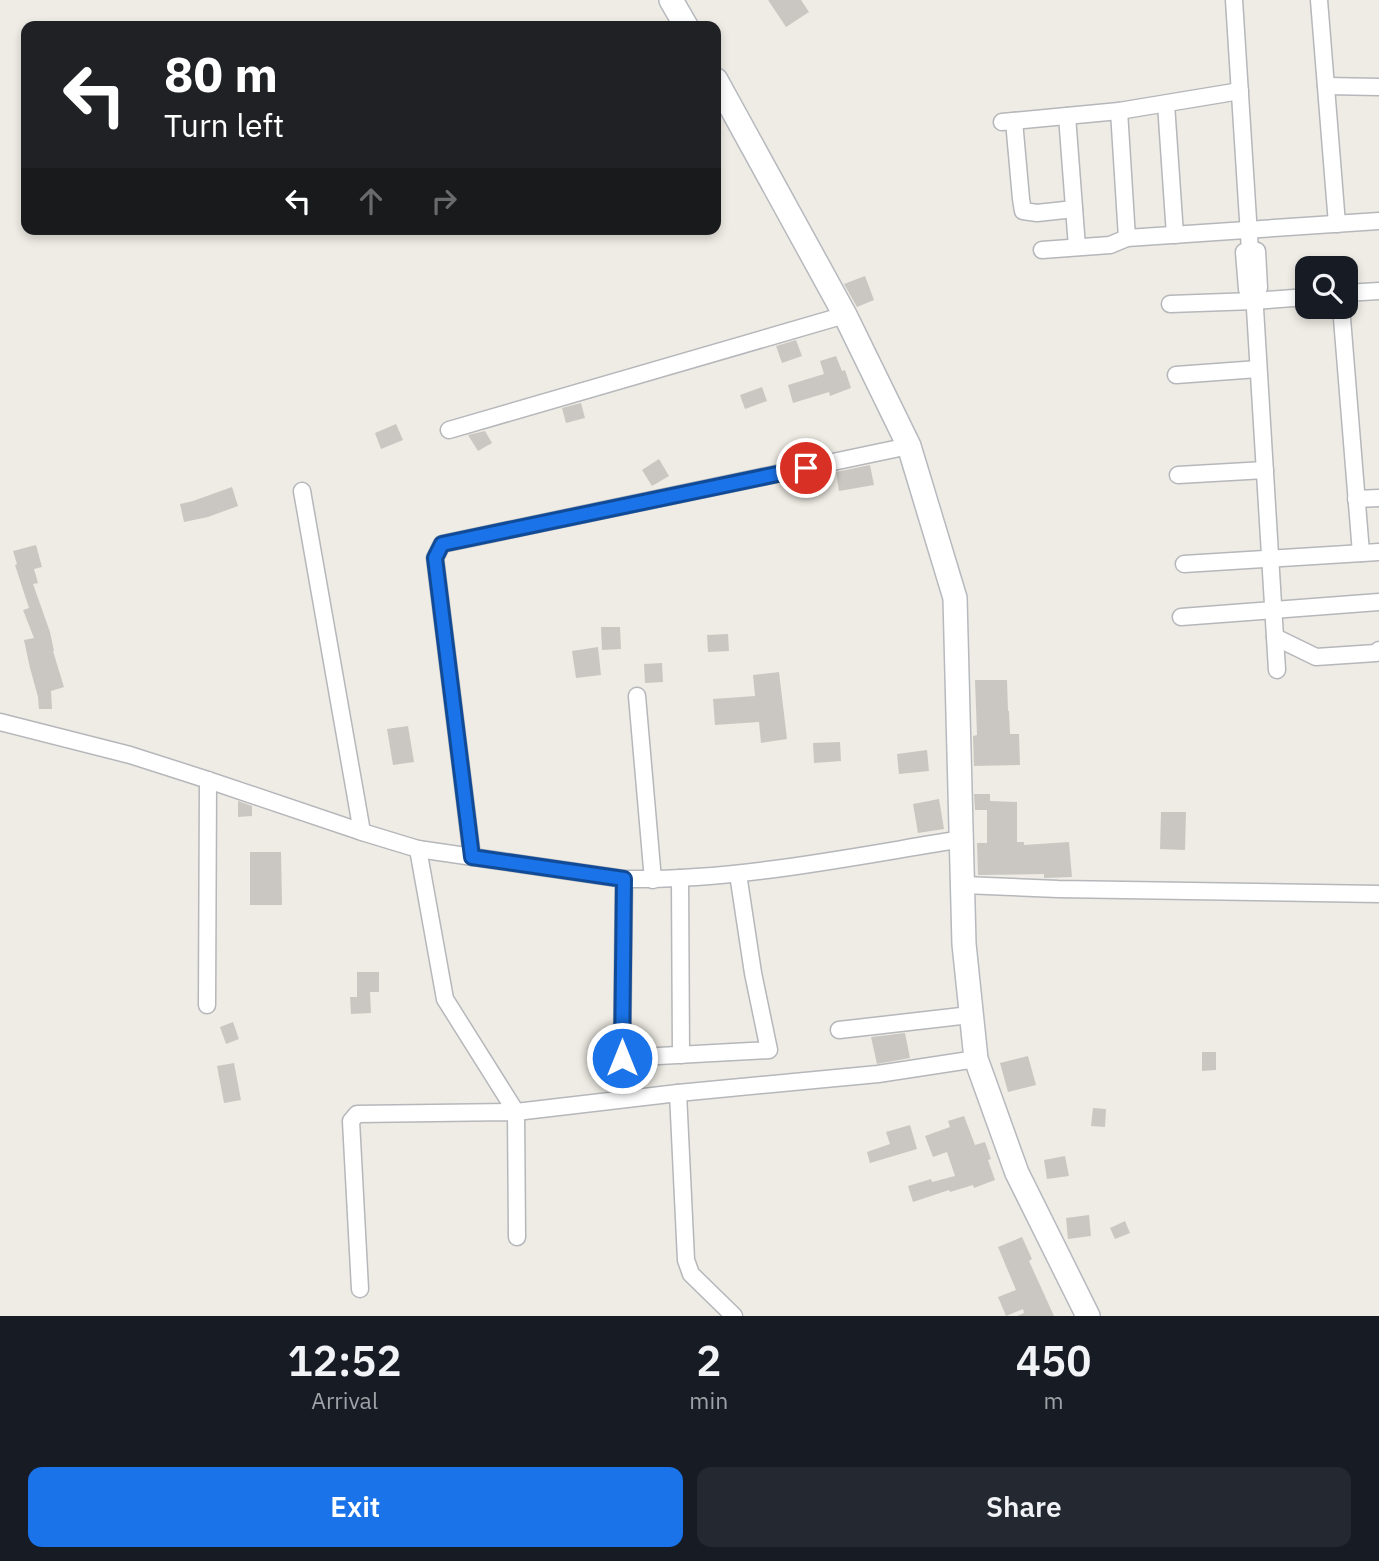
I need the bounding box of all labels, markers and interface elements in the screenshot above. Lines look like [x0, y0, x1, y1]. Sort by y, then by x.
text: 80 m [164, 42, 278, 105]
icon: left [49, 49, 140, 140]
text: Turn left [164, 104, 284, 146]
icon: left [279, 182, 317, 220]
icon: ahead [352, 182, 390, 220]
icon: right [425, 182, 463, 220]
map controls [1295, 256, 1358, 319]
button: search [1295, 256, 1358, 319]
pin [776, 438, 836, 498]
icon: arrive [787, 449, 825, 487]
position arrow [585, 1021, 659, 1095]
text: 12:52 [288, 1333, 402, 1388]
text: 2 [696, 1333, 721, 1388]
text: 450 [1016, 1333, 1091, 1388]
text: Arrival [311, 1385, 378, 1415]
text: min [689, 1385, 728, 1415]
text: m [1044, 1385, 1064, 1415]
button: Exit [28, 1467, 683, 1547]
button: Share [697, 1467, 1351, 1547]

